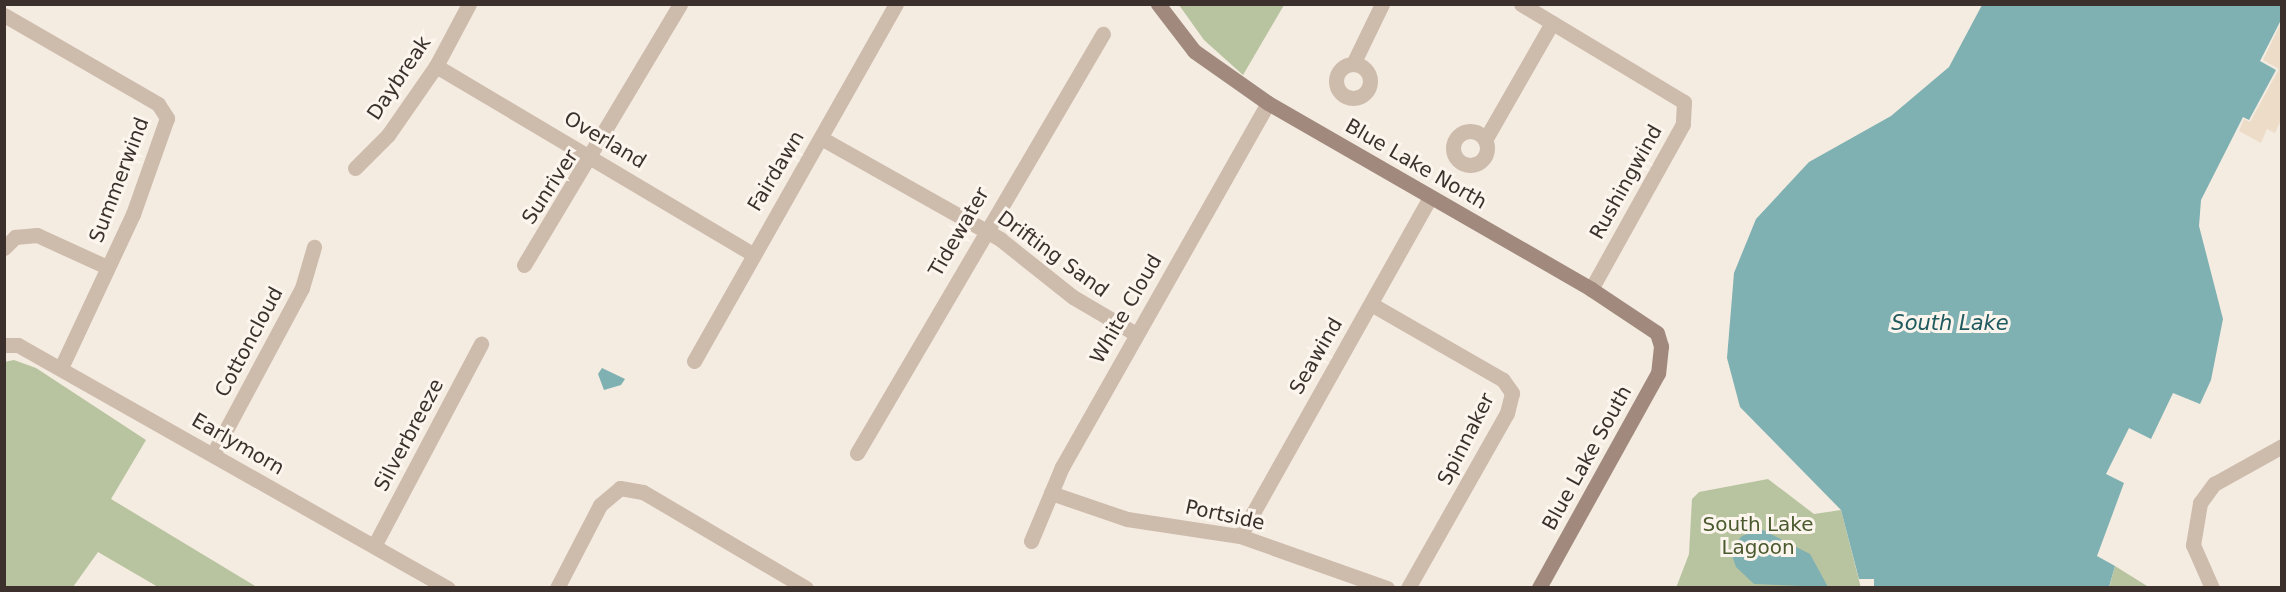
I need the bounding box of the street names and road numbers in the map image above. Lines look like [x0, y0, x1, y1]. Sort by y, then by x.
street label: Daybreak [362, 31, 436, 125]
street label: Overland [560, 106, 650, 174]
street label: Summerwind [84, 114, 154, 246]
street label: Blue Lake North [1341, 114, 1491, 214]
street label: Rushingwind [1585, 121, 1667, 243]
street label: Fairdawn [743, 127, 809, 215]
street label: Sunriver [517, 145, 583, 229]
street label: Tidewater [924, 183, 994, 281]
street label: Drifting Sand [993, 206, 1113, 302]
street label: White Cloud [1085, 250, 1167, 368]
street label: Cottoncloud [210, 283, 288, 401]
street label: Seawind [1284, 313, 1348, 399]
street label: Silverbreeze [369, 375, 449, 495]
street label: Blue Lake South [1537, 381, 1637, 535]
street label: Spinnaker [1433, 389, 1499, 489]
street label: Earlymorn [187, 408, 289, 480]
street label: Portside [1183, 495, 1267, 535]

